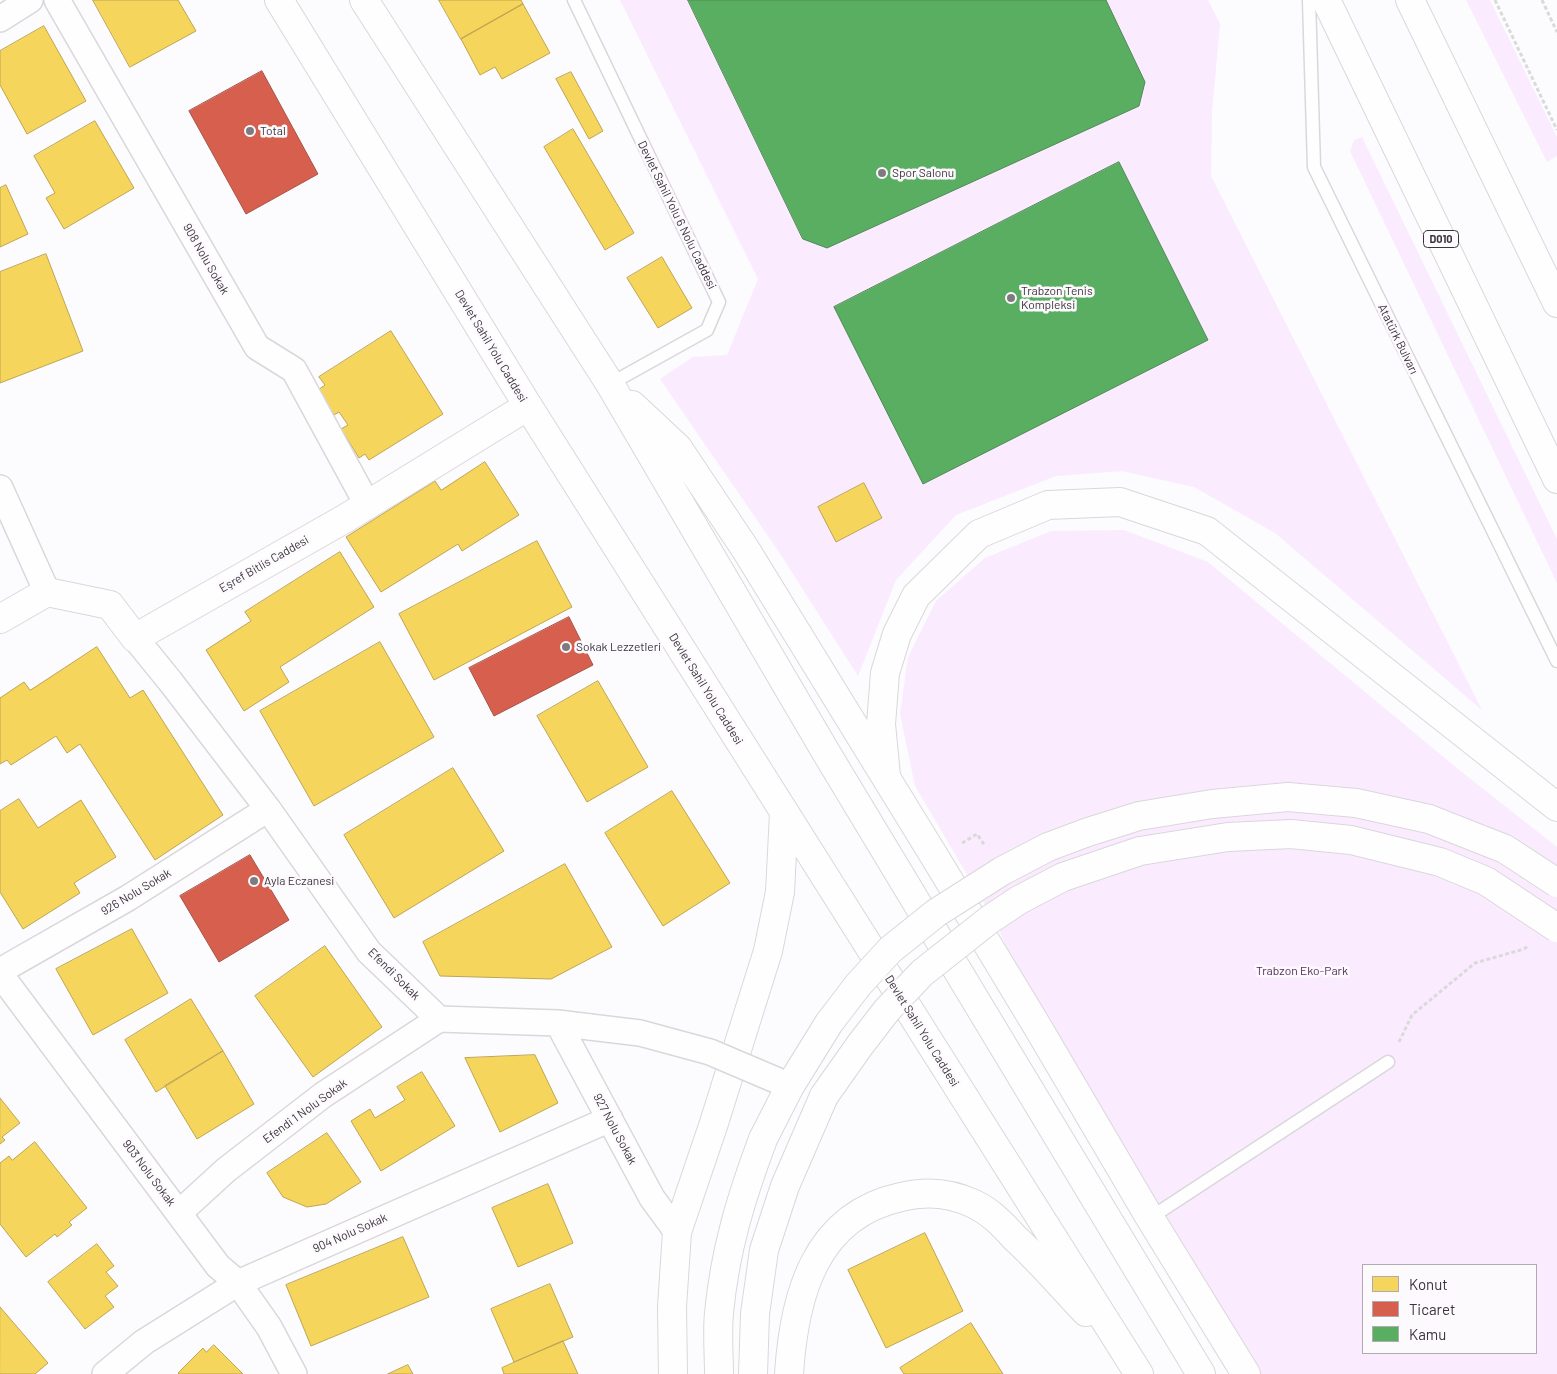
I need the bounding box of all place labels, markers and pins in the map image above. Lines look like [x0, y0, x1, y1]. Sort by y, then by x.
place label: Total [260, 124, 286, 138]
marker: Total [244, 125, 256, 137]
place label: Spor Salonu [892, 166, 954, 180]
marker: Spor Salonu [876, 167, 888, 179]
place label: Trabzon Tenis Kompleksi [1021, 284, 1093, 312]
marker: Trabzon Tenis Kompleksi [1005, 292, 1017, 304]
place label: Sokak Lezzetleri [576, 640, 661, 654]
marker: Sokak Lezzetleri [560, 641, 572, 653]
place label: Ayla Eczanesi [264, 874, 334, 888]
marker: Ayla Eczanesi [248, 875, 260, 887]

